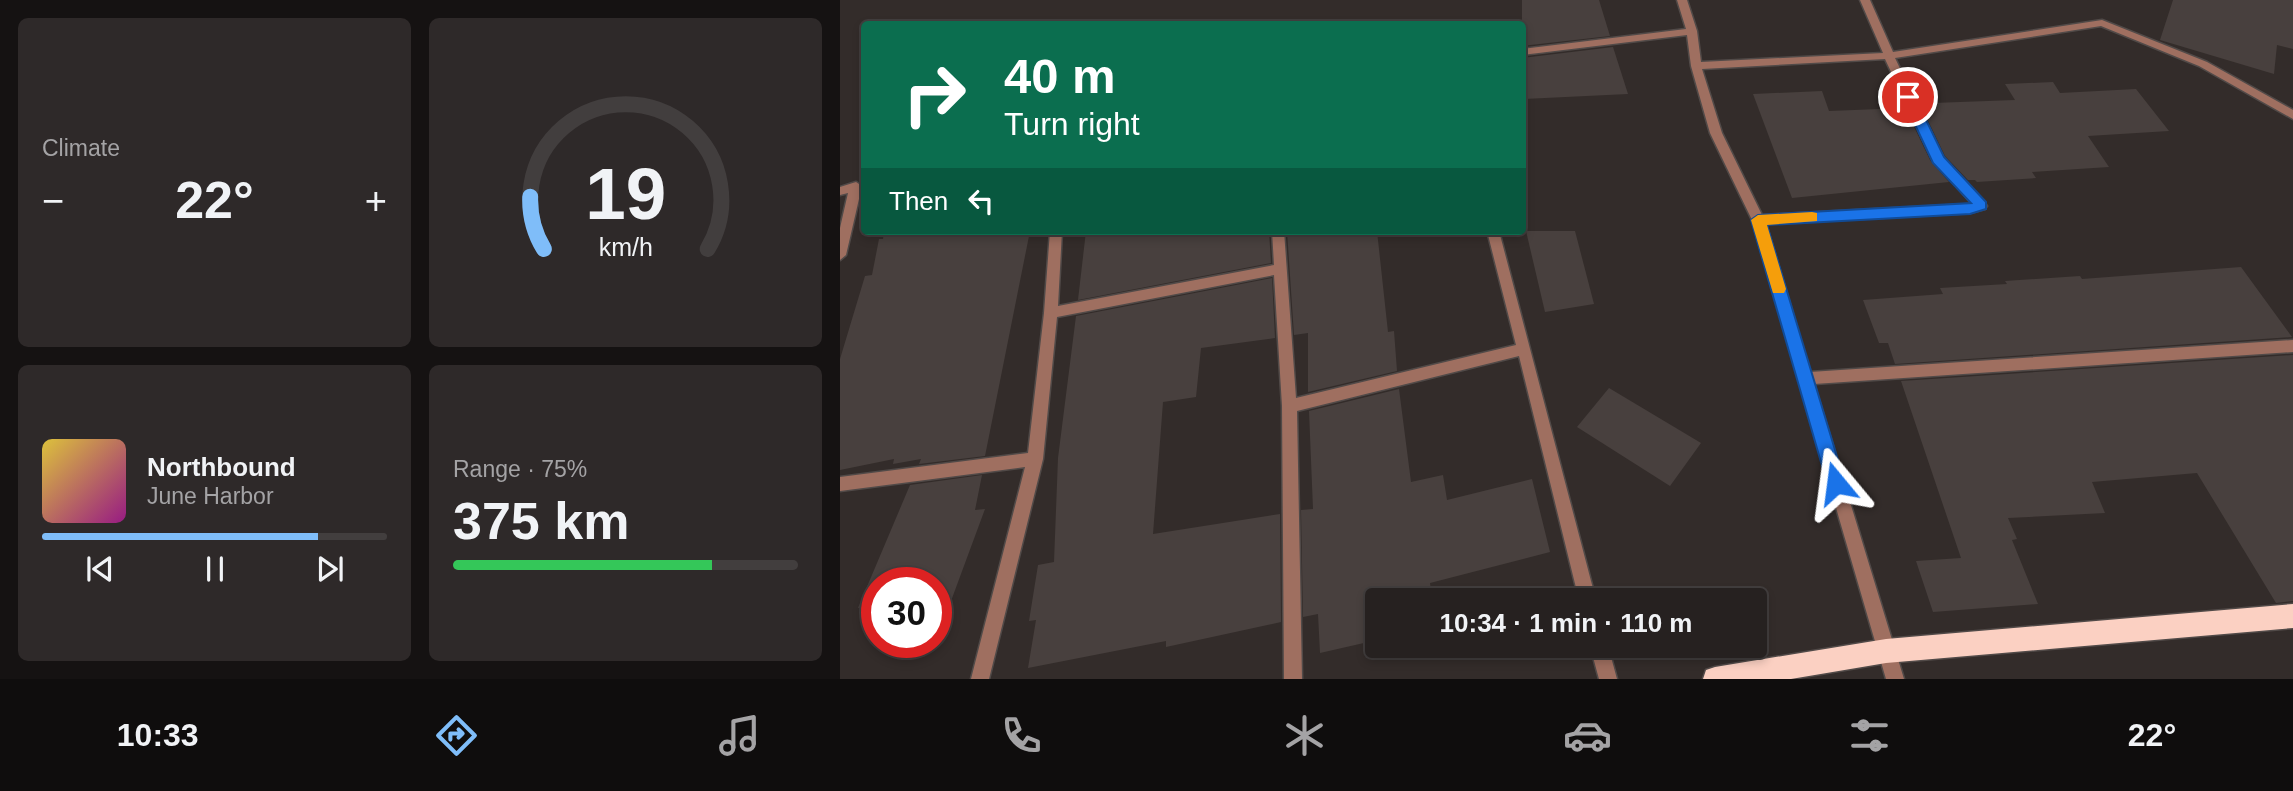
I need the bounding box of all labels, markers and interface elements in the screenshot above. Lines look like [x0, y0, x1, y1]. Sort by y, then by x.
icon: right [889, 49, 980, 140]
text: 40 m [1004, 49, 1116, 103]
pin [1878, 67, 1938, 127]
icon: arrive [1889, 78, 1927, 116]
text: Turn right [1004, 106, 1140, 142]
text: Climate [42, 135, 120, 161]
text: 19 [585, 153, 666, 234]
text: 22° [175, 171, 254, 229]
text: − [42, 180, 64, 222]
text: + [365, 180, 387, 222]
icon: left [962, 182, 1000, 220]
text: Then [889, 186, 948, 216]
text: km/h [598, 232, 653, 260]
position arrow [1799, 446, 1873, 520]
text: Northbound [147, 452, 296, 482]
text: Range · 75% [453, 456, 587, 482]
text: June Harbor [147, 483, 274, 509]
text: 375 km [453, 492, 629, 550]
icon: previous [81, 550, 119, 588]
icon: pause [196, 550, 234, 588]
icon: next [311, 550, 349, 588]
speed limit sign: 30 [861, 567, 952, 658]
text: 10:34 · 1 min · 110 m [1440, 608, 1692, 638]
icon: directions [432, 711, 481, 760]
icon: music [715, 711, 764, 760]
icon: phone [997, 711, 1046, 760]
icon: climate [1280, 711, 1329, 760]
icon: car [1563, 711, 1612, 760]
icon: filters [1845, 711, 1894, 760]
text: 10:33 [117, 717, 199, 753]
text: 22° [2128, 717, 2176, 753]

